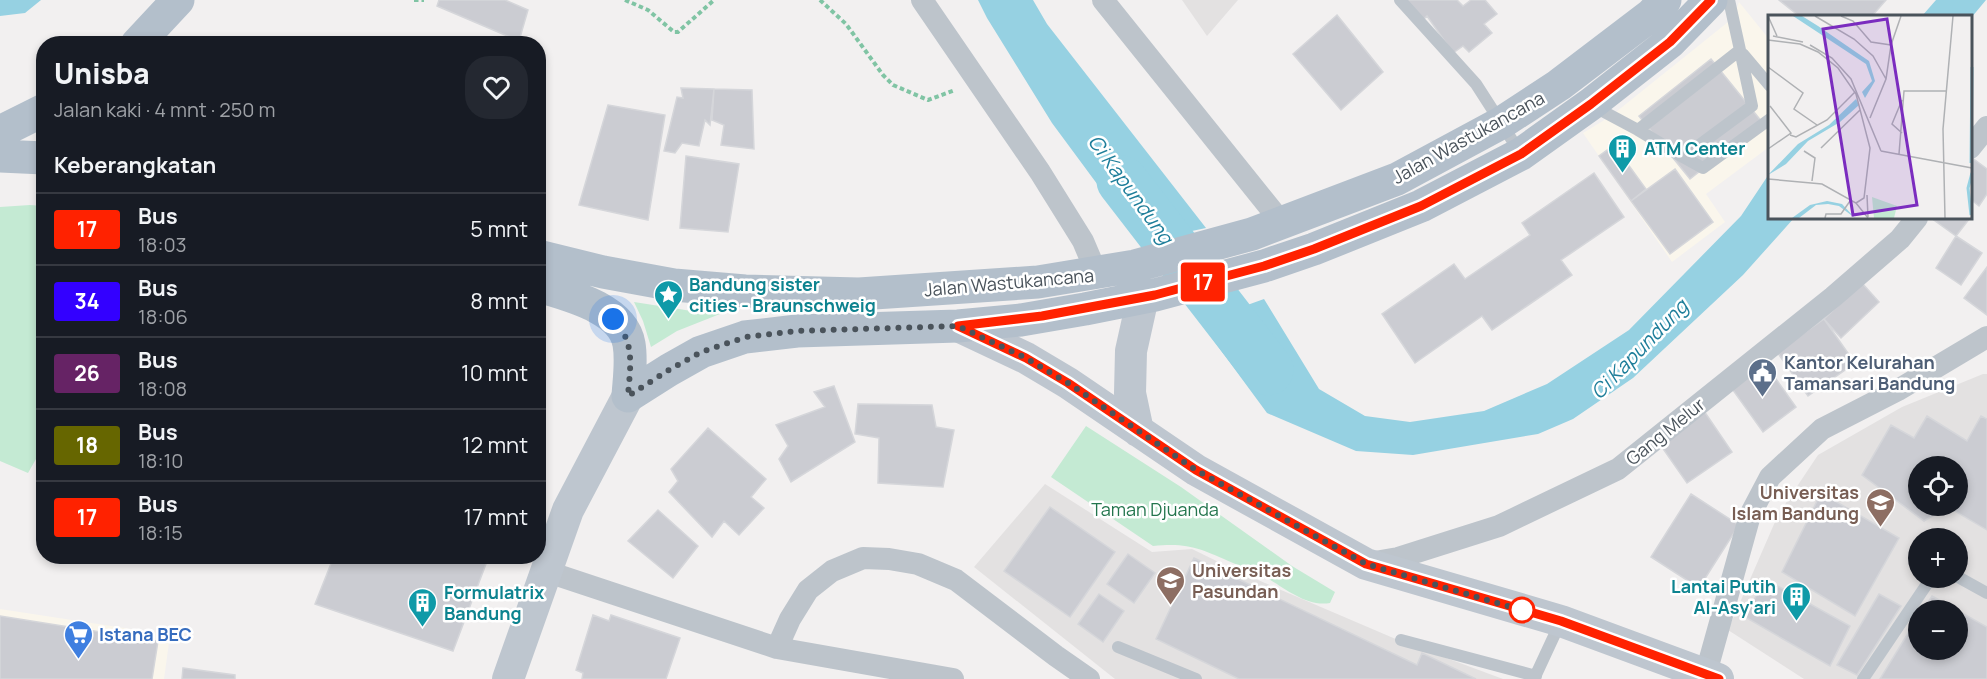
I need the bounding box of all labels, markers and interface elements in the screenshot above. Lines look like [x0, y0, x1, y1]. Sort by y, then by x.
inset map [1768, 15, 1972, 219]
text: Unisba [54, 54, 150, 92]
button: heart [465, 56, 528, 119]
street label: Jalan Wastukancana [1388, 85, 1548, 189]
text: Jalan kaki · 4 mnt · 250 m [54, 96, 275, 123]
water label: Ci Kapundung [1082, 129, 1181, 251]
building icon: ATM Center [1607, 132, 1639, 174]
place label: ATM Center [1644, 136, 1745, 160]
text: Keberangkatan [54, 150, 216, 180]
text: Bus [138, 201, 178, 231]
text: 5 mnt [470, 214, 528, 244]
text: 17 [77, 215, 97, 243]
text: 18:03 [138, 231, 187, 258]
line badge: 17 [1176, 262, 1230, 302]
street label: Jalan Wastukancana [923, 263, 1095, 301]
text: 17 [1193, 268, 1213, 296]
place label: Bandung sister cities - Braunschweig [689, 272, 876, 317]
text: Bus [138, 273, 178, 303]
place icon: Bandung sister cities - Braunschweig [652, 278, 684, 320]
text: 8 mnt [470, 286, 528, 316]
text: 34 [75, 287, 100, 315]
water label: Ci Kapundung [1584, 292, 1695, 405]
text: 18:06 [138, 303, 188, 330]
your location [598, 304, 628, 334]
text: Bus [138, 345, 178, 375]
place label: Kantor Kelurahan Tamansari Bandung [1784, 350, 1955, 395]
public building icon: Kantor Kelurahan Tamansari Bandung [1747, 356, 1779, 398]
text: 10 mnt [461, 358, 528, 388]
text: 26 [74, 359, 100, 387]
text: 18:08 [138, 375, 187, 402]
street label: Gang Melur [1621, 392, 1710, 470]
text: Bus [138, 417, 178, 447]
text: 12 mnt [462, 430, 528, 460]
text: 18 [76, 431, 98, 459]
text: 18:10 [138, 447, 183, 474]
map controls [1908, 456, 1968, 660]
button: locate [1908, 456, 1968, 516]
place label: Universitas Islam Bandung [1731, 480, 1859, 525]
school or university icon: Universitas Islam Bandung [1864, 486, 1896, 528]
text: Bus [138, 489, 178, 519]
park label: Taman Djuanda [1091, 497, 1219, 521]
text: 17 mnt [463, 502, 528, 532]
text: 17 [77, 503, 97, 531]
text: 18:15 [138, 519, 183, 546]
button: + [1908, 528, 1968, 588]
place label: Universitas Pasundan [1192, 558, 1291, 603]
school or university icon: Universitas Pasundan [1155, 564, 1187, 606]
place label: Lantai Putih Al-Asy'ari [1671, 574, 1776, 619]
place label: Formulatrix Bandung [444, 580, 544, 625]
building icon: Lantai Putih Al-Asy'ari [1781, 580, 1813, 622]
building icon: Formulatrix Bandung [407, 586, 439, 628]
unlabelled marker [1509, 597, 1535, 623]
button: − [1908, 600, 1968, 660]
supermarket icon: Istana BEC [62, 618, 94, 660]
place label: Istana BEC [99, 622, 192, 646]

